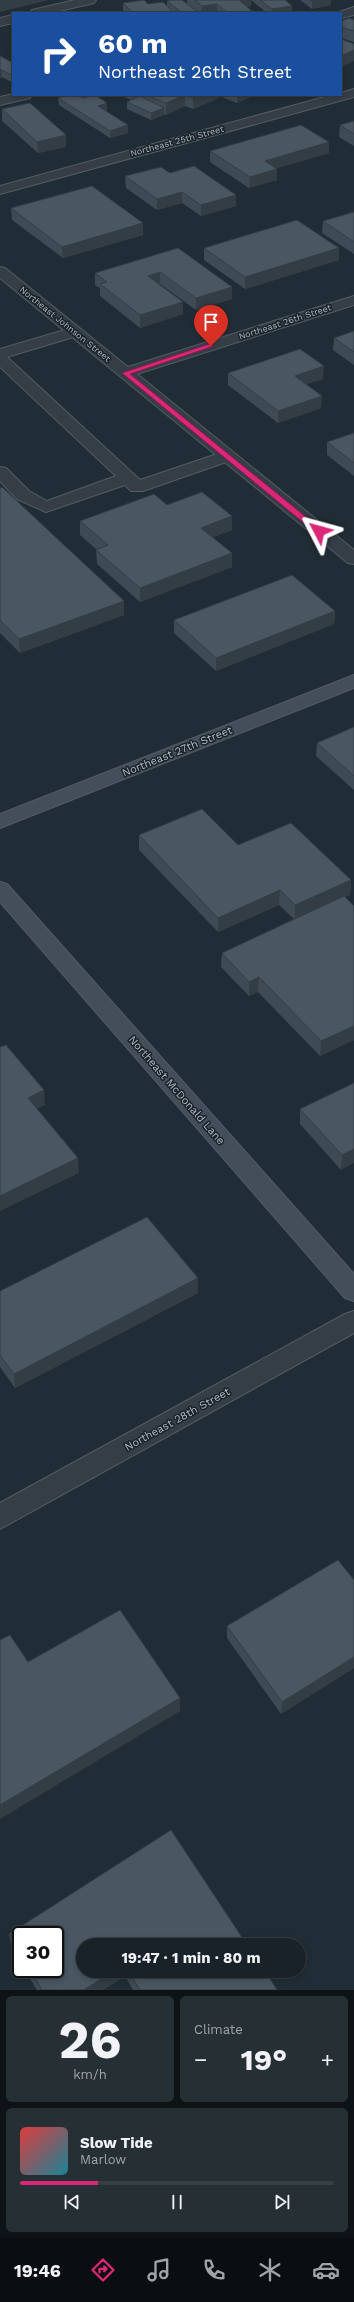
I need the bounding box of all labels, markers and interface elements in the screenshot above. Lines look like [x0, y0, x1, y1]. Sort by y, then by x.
text: 60 m [98, 27, 168, 60]
icon: right [32, 28, 84, 80]
text: Northeast 26th Street [98, 61, 292, 82]
street label: Northeast 25th Street [129, 124, 225, 158]
street label: Northeast Johnson Street [18, 284, 113, 364]
street label: Northeast 26th Street [237, 302, 333, 342]
pin [194, 305, 228, 346]
icon: arrive [200, 311, 222, 333]
position arrow [298, 510, 340, 552]
street label: Northeast 27th Street [120, 723, 234, 780]
street label: Northeast McDonald Lane [126, 1033, 227, 1147]
street label: Northeast 28th Street [122, 1385, 232, 1454]
speed limit sign: 30 [12, 1926, 64, 1978]
text: 19:47 · 1 min · 80 m [121, 1949, 261, 1967]
text: 26 [58, 2010, 122, 2071]
text: Climate [194, 2022, 243, 2037]
text: 19° [241, 2042, 287, 2077]
text: − [194, 2047, 207, 2072]
text: + [321, 2047, 334, 2072]
text: km/h [73, 2067, 107, 2082]
text: Slow Tide [80, 2134, 153, 2152]
text: Marlow [80, 2152, 126, 2167]
icon: previous [61, 2191, 83, 2213]
icon: pause [166, 2191, 188, 2213]
icon: next [271, 2191, 293, 2213]
icon: directions [89, 2256, 117, 2284]
icon: music [145, 2256, 173, 2284]
icon: phone [200, 2256, 228, 2284]
icon: climate [256, 2256, 284, 2284]
icon: car [312, 2256, 340, 2284]
text: 19:46 [14, 2260, 61, 2281]

